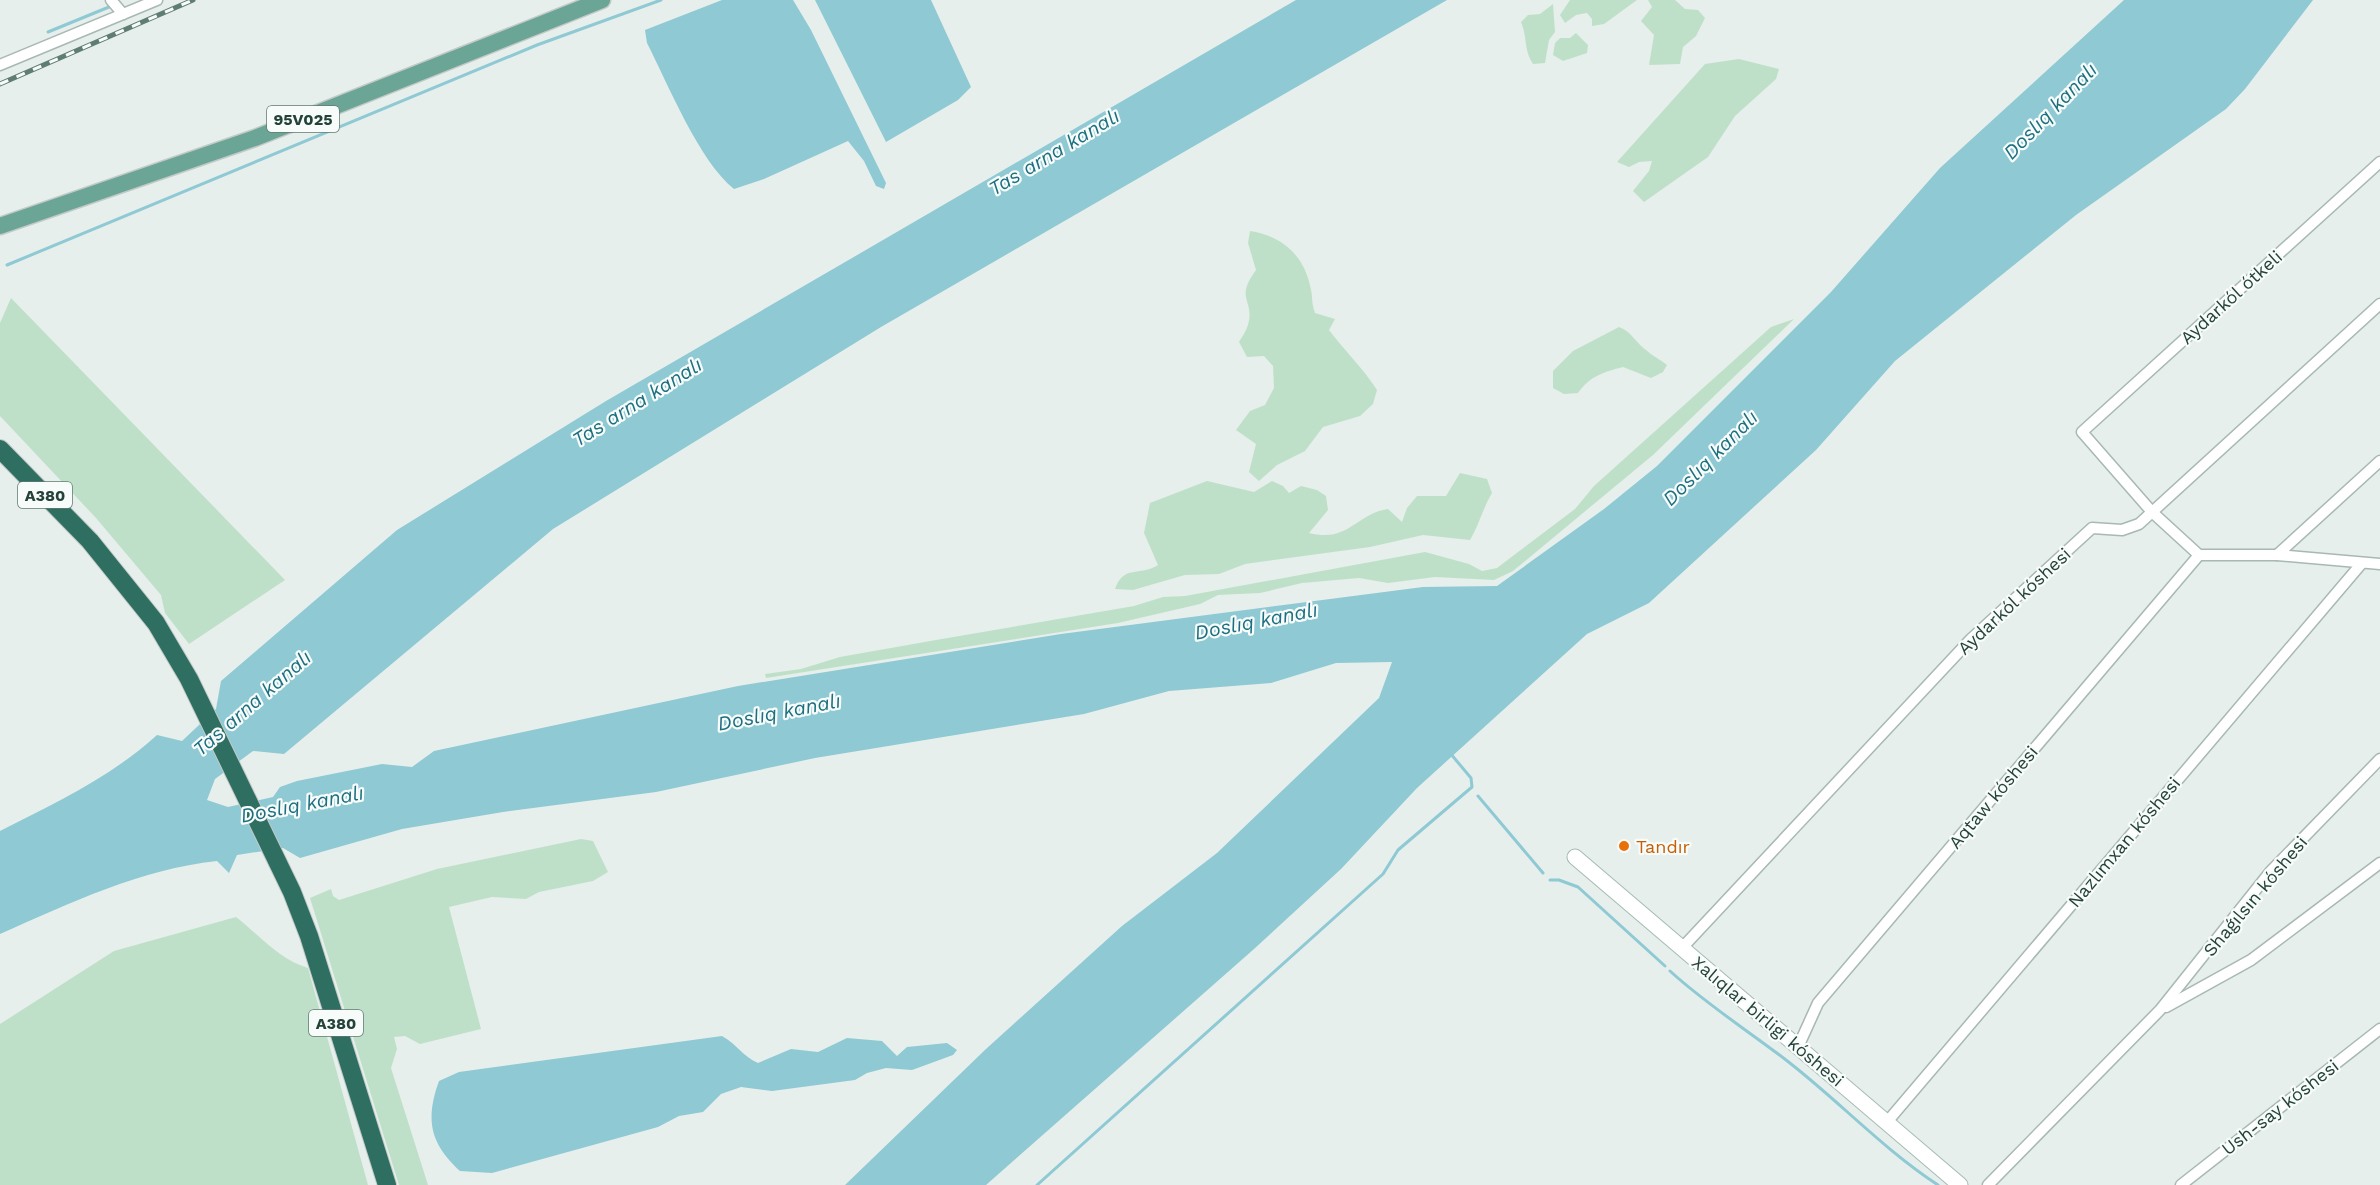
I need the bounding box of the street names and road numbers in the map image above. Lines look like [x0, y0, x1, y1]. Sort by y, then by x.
road number: 95V025 [267, 106, 339, 132]
street label: Aydarkól ótkeli [2176, 246, 2286, 348]
road number: A380 [18, 482, 72, 508]
street label: Aydarkól kóshesi [1953, 543, 2075, 659]
street label: Aqtaw kóshesi [1944, 741, 2042, 853]
street label: Nazlımxan kóshesi [2064, 773, 2184, 911]
street label: Shaǵılsın kóshesi [2199, 832, 2311, 960]
street label: Xalıqlar birligi kóshesi [1688, 951, 1848, 1091]
road number: A380 [309, 1010, 363, 1036]
street label: Ush-say kóshesi [2217, 1055, 2343, 1159]

